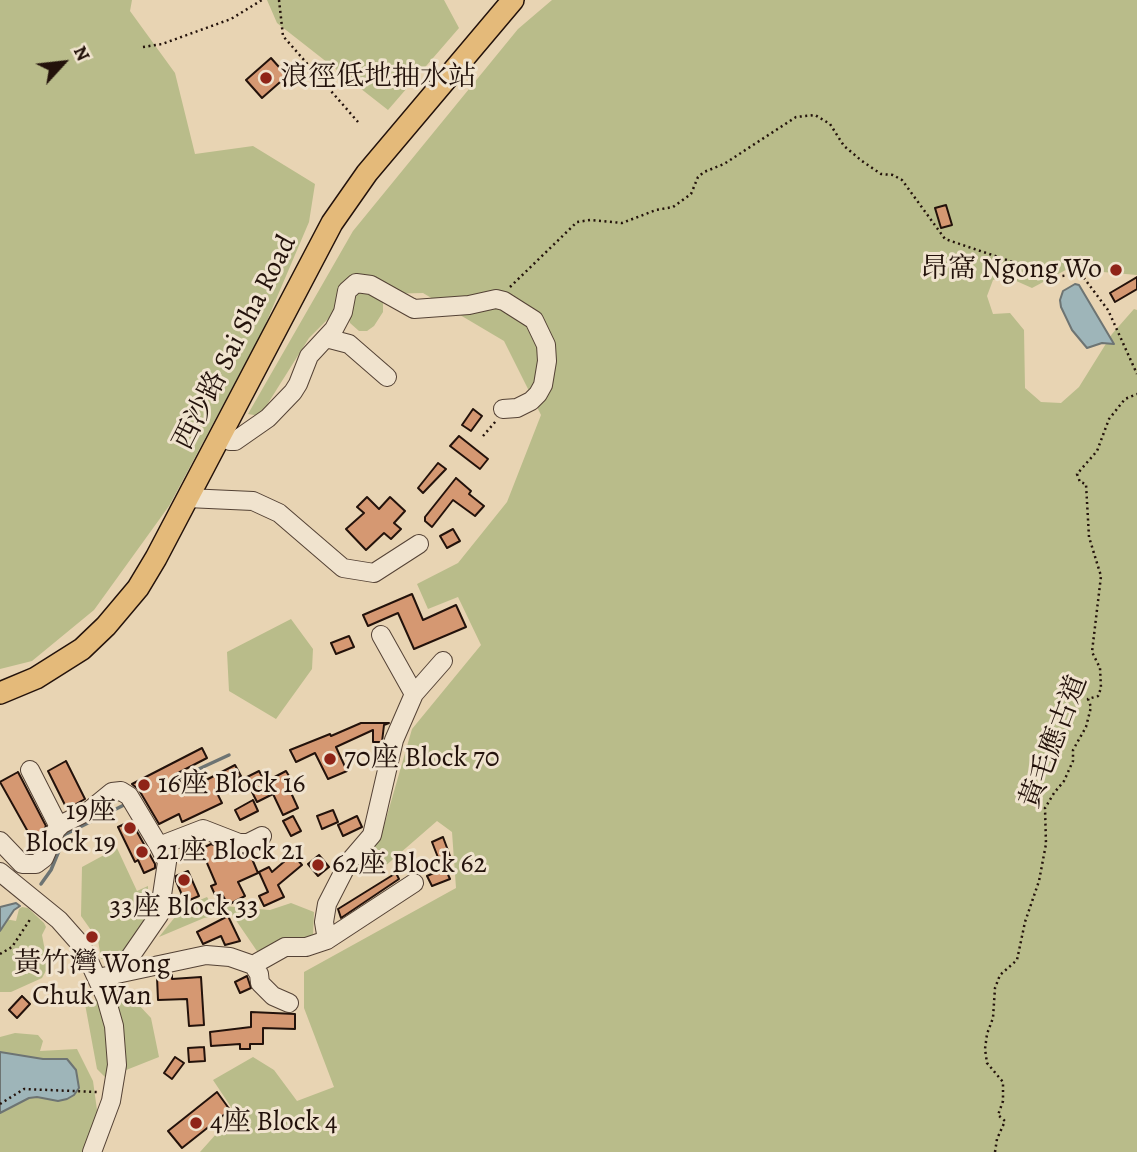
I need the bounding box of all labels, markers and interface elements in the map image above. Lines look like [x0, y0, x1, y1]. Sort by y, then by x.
north arrow [28, 28, 98, 98]
text: N [67, 41, 96, 66]
place label: 浪徑低地抽水站 [280, 61, 476, 95]
marker: 浪徑低地抽水站 [258, 70, 274, 86]
street label: 西沙路 Sai Sha Road [167, 230, 305, 456]
place label: 昂窩 Ngong Wo [920, 253, 1102, 287]
marker: 昂窩 Ngong Wo [1108, 262, 1124, 278]
street label: 黃毛應古道 [1014, 671, 1096, 813]
place label: 70座 Block 70 [344, 742, 500, 776]
marker: 70座 Block 70 [322, 751, 338, 767]
place label: 16座 Block 16 [158, 768, 305, 802]
marker: 16座 Block 16 [136, 777, 152, 793]
place label: 19座 Block 19 [25, 795, 116, 861]
marker: 19座 Block 19 [122, 820, 138, 836]
place label: 21座 Block 21 [156, 835, 304, 869]
marker: 21座 Block 21 [134, 844, 150, 860]
place label: 62座 Block 62 [332, 848, 487, 882]
marker: 62座 Block 62 [310, 857, 326, 873]
marker: 33座 Block 33 [176, 872, 192, 888]
place label: 33座 Block 33 [110, 891, 258, 925]
marker: 黃竹灣 Wong Chuk Wan [84, 929, 100, 945]
place label: 黃竹灣 Wong Chuk Wan [14, 948, 170, 1014]
place label: 4座 Block 4 [210, 1106, 338, 1140]
marker: 4座 Block 4 [188, 1115, 204, 1131]

